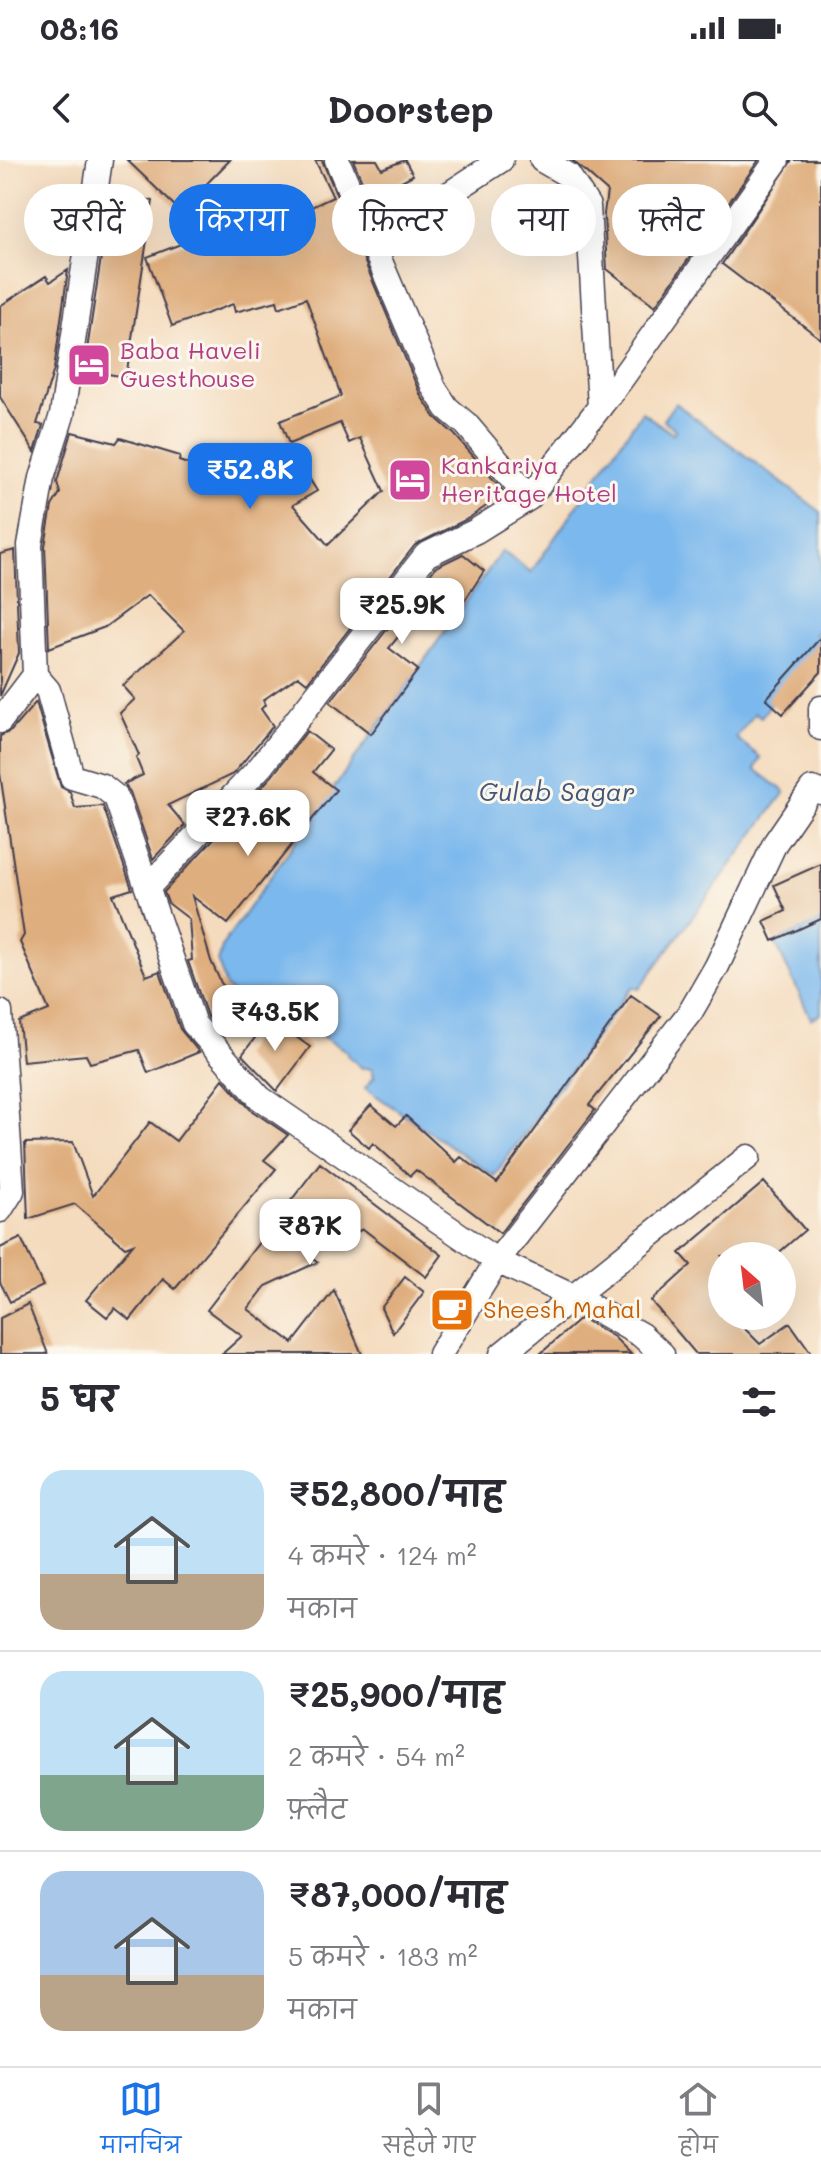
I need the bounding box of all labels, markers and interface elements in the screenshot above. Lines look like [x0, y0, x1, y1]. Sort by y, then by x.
text: 08:16 [40, 8, 119, 48]
text: Doorstep [327, 85, 494, 132]
icon: back [40, 86, 84, 130]
icon: search [737, 86, 781, 130]
chip: खरीदें [24, 184, 153, 256]
chip: किराया [169, 184, 316, 256]
chip: फ़िल्टर [332, 184, 475, 256]
chip: नया [491, 184, 596, 256]
chip: फ़्लैट [612, 184, 732, 256]
place label: Baba Haveli Guesthouse [120, 334, 261, 393]
hotel icon: Baba Haveli Guesthouse [65, 341, 113, 389]
pin: ₹52.8K [185, 443, 315, 511]
place label: Kankariya Heritage Hotel [441, 449, 617, 508]
text: ₹52.8K [206, 452, 294, 486]
hotel icon: Kankariya Heritage Hotel [386, 456, 434, 504]
pin: ₹25.9K [337, 578, 467, 646]
text: ₹25.9K [358, 587, 446, 621]
water label: Gulab Sagar [479, 774, 635, 808]
pin: ₹27.6K [183, 790, 313, 858]
text: ₹27.6K [204, 799, 292, 833]
pin: ₹43.5K [210, 985, 340, 1053]
text: ₹43.5K [230, 994, 320, 1028]
pin: ₹87K [263, 1199, 357, 1267]
text: ₹87K [278, 1208, 342, 1242]
north arrow [708, 1242, 796, 1330]
map controls [708, 1242, 796, 1330]
cafe icon: Sheesh Mahal [428, 1286, 476, 1334]
place label: Sheesh Mahal [483, 1293, 641, 1324]
text: 5 घर [40, 1375, 117, 1420]
icon: filters [737, 1380, 781, 1424]
text: ₹52,800/माह [288, 1470, 504, 1515]
icon: home [104, 1502, 200, 1598]
text: 4 कमरे · 124 m² [288, 1538, 477, 1572]
text: मकान [288, 1591, 357, 1625]
text: ₹25,900/माह [288, 1671, 504, 1716]
icon: home [104, 1703, 200, 1799]
text: 2 कमरे · 54 m² [288, 1739, 465, 1773]
text: फ़्लैट [288, 1792, 347, 1826]
text: ₹87,000/माह [288, 1871, 506, 1916]
icon: home [104, 1903, 200, 1999]
text: 5 कमरे · 183 m² [288, 1939, 478, 1973]
text: मकान [288, 1992, 357, 2026]
tab: मानचित्र [101, 2077, 181, 2170]
tab: सहेजे गए [382, 2077, 475, 2170]
tab: होम [676, 2077, 720, 2170]

